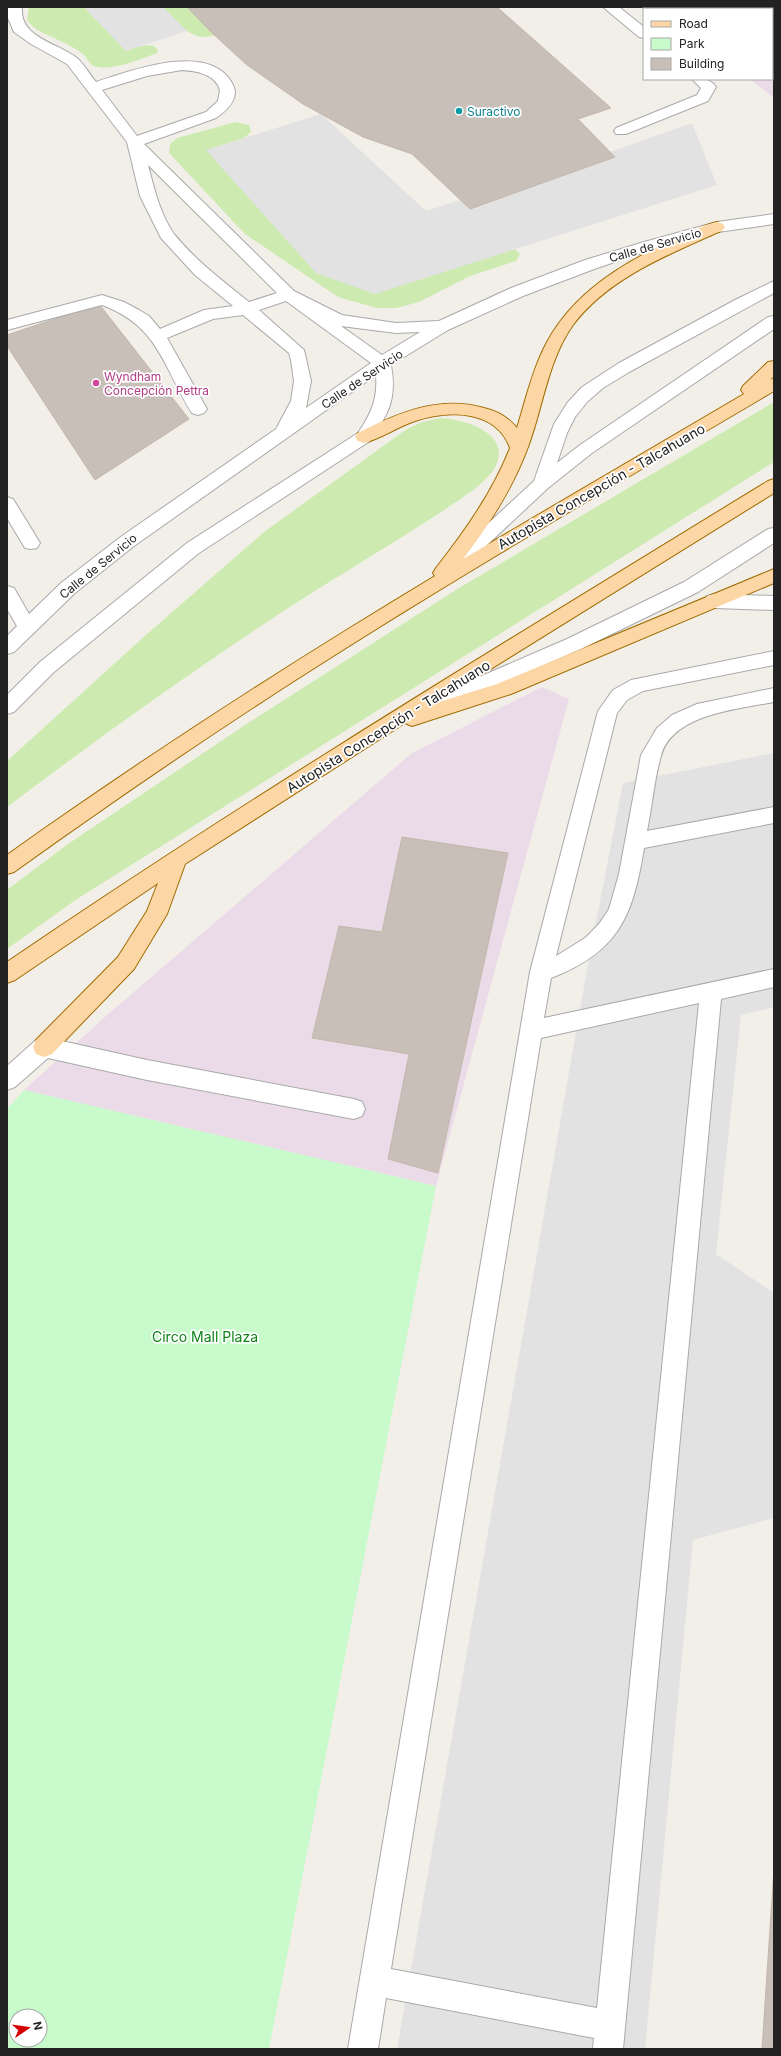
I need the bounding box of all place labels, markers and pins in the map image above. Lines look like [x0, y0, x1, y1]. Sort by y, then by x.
place label: Suractivo [467, 104, 520, 119]
marker: Suractivo [454, 106, 464, 116]
place label: Wyndham Concepción Pettra [104, 369, 209, 398]
marker: Wyndham Concepción Pettra [91, 378, 101, 388]

